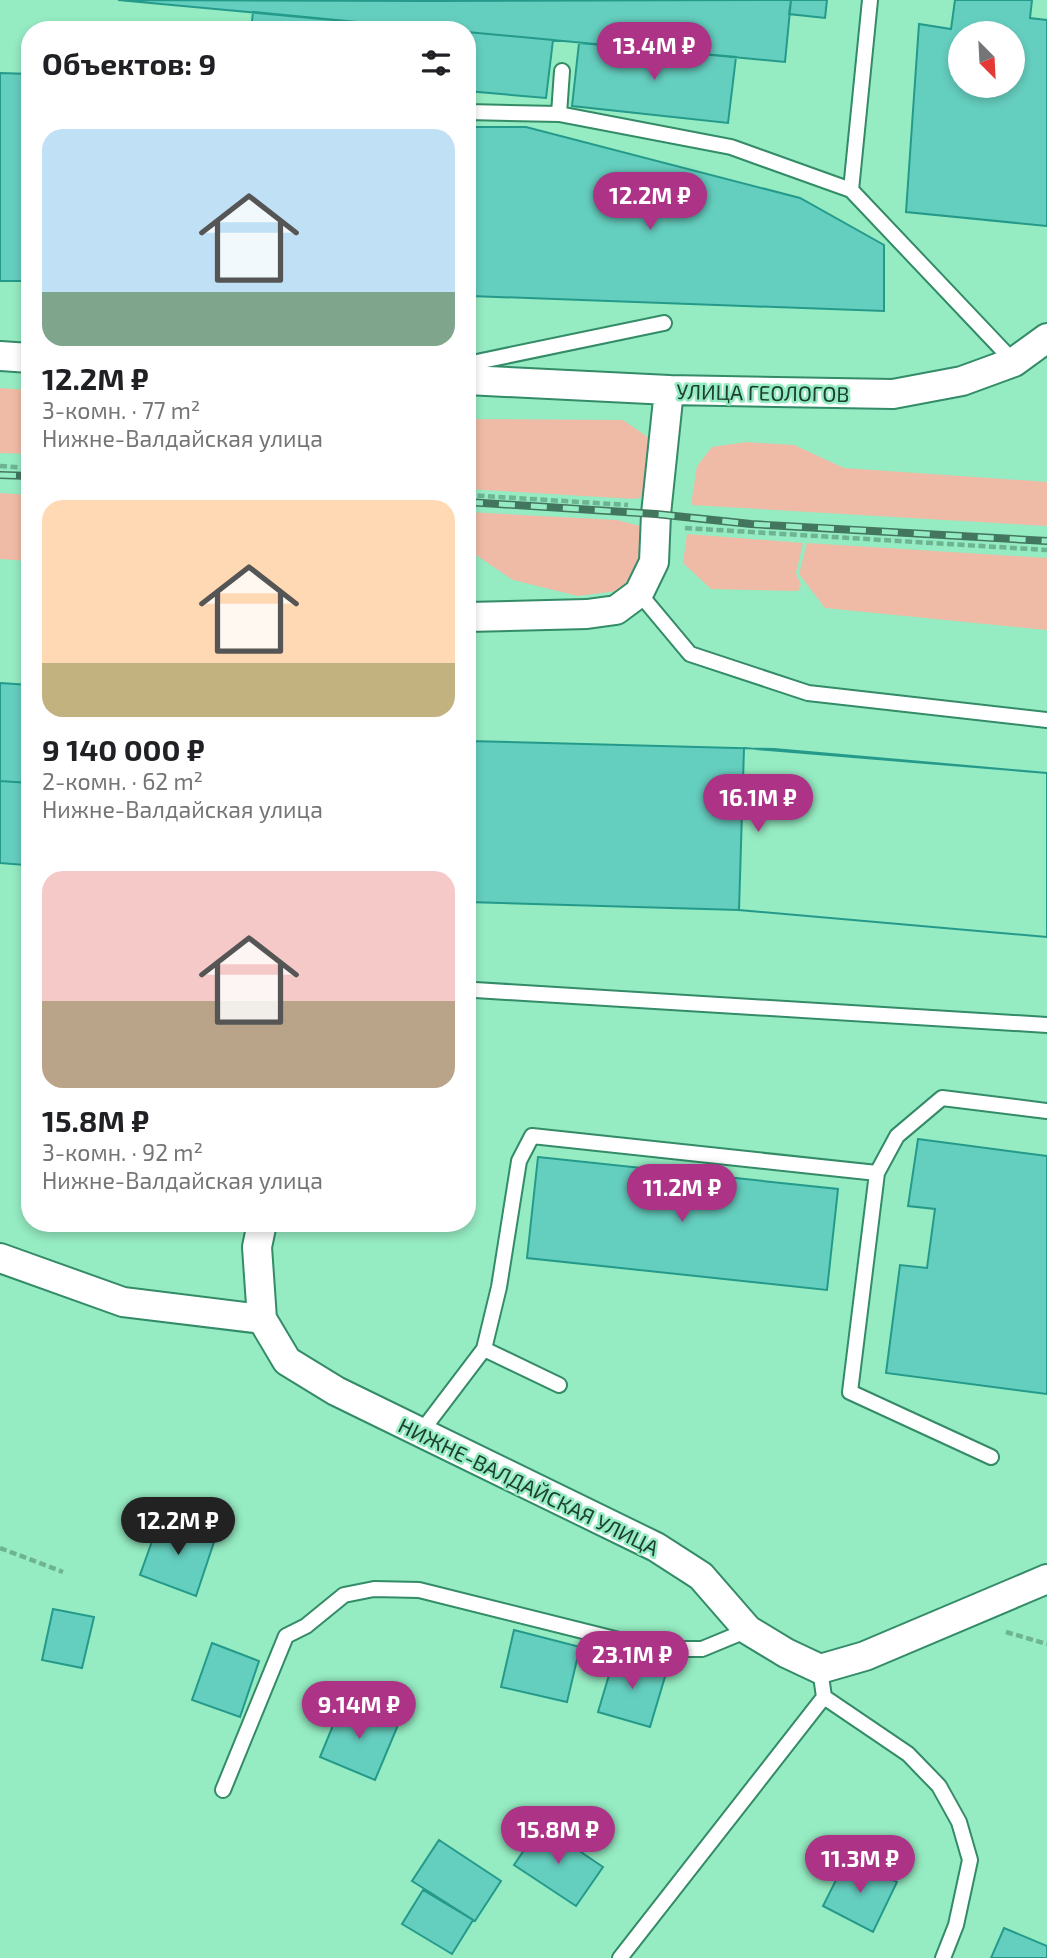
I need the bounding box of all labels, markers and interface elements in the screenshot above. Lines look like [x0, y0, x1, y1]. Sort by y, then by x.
north arrow [948, 21, 1026, 98]
map controls [948, 21, 1025, 98]
pin: 13.4M ₽ [589, 22, 719, 82]
text: 13.4M ₽ [613, 31, 695, 59]
icon: filters [417, 44, 455, 82]
text: Объектов: 9 [42, 45, 216, 81]
pin: 12.2M ₽ [585, 173, 715, 232]
icon: home [186, 175, 312, 301]
text: 12.2M ₽ [609, 181, 691, 209]
text: 12.2M ₽ [42, 360, 149, 396]
street label: УЛИЦА ГЕОЛОГОВ [676, 378, 850, 406]
text: 3-комн. · 77 m² [42, 396, 200, 424]
text: Нижне-Валдайская улица [42, 424, 323, 452]
icon: home [186, 546, 312, 672]
text: 9 140 000 ₽ [42, 731, 205, 767]
text: 2-комн. · 62 m² [42, 767, 203, 795]
pin: 16.1M ₽ [693, 774, 823, 834]
text: 16.1M ₽ [719, 783, 797, 811]
text: Нижне-Валдайская улица [42, 795, 323, 823]
icon: home [186, 917, 312, 1043]
text: 15.8M ₽ [42, 1102, 149, 1138]
text: 3-комн. · 92 m² [42, 1138, 203, 1166]
pin: 11.2M ₽ [617, 1164, 747, 1224]
text: Нижне-Валдайская улица [42, 1166, 323, 1194]
text: 11.2M ₽ [643, 1173, 721, 1201]
street label: НИЖНЕ-ВАЛДАЙСКАЯ УЛИЦА [395, 1412, 663, 1560]
pin: 12.2M ₽ [113, 1498, 243, 1557]
text: 12.2M ₽ [137, 1506, 219, 1534]
pin: 23.1M ₽ [567, 1632, 697, 1691]
text: 23.1M ₽ [592, 1640, 672, 1668]
pin: 9.14M ₽ [294, 1682, 424, 1741]
text: 9.14M ₽ [318, 1690, 400, 1718]
pin: 15.8M ₽ [493, 1806, 623, 1866]
text: 15.8M ₽ [517, 1815, 599, 1843]
pin: 11.3M ₽ [795, 1836, 925, 1895]
text: 11.3M ₽ [821, 1844, 899, 1872]

